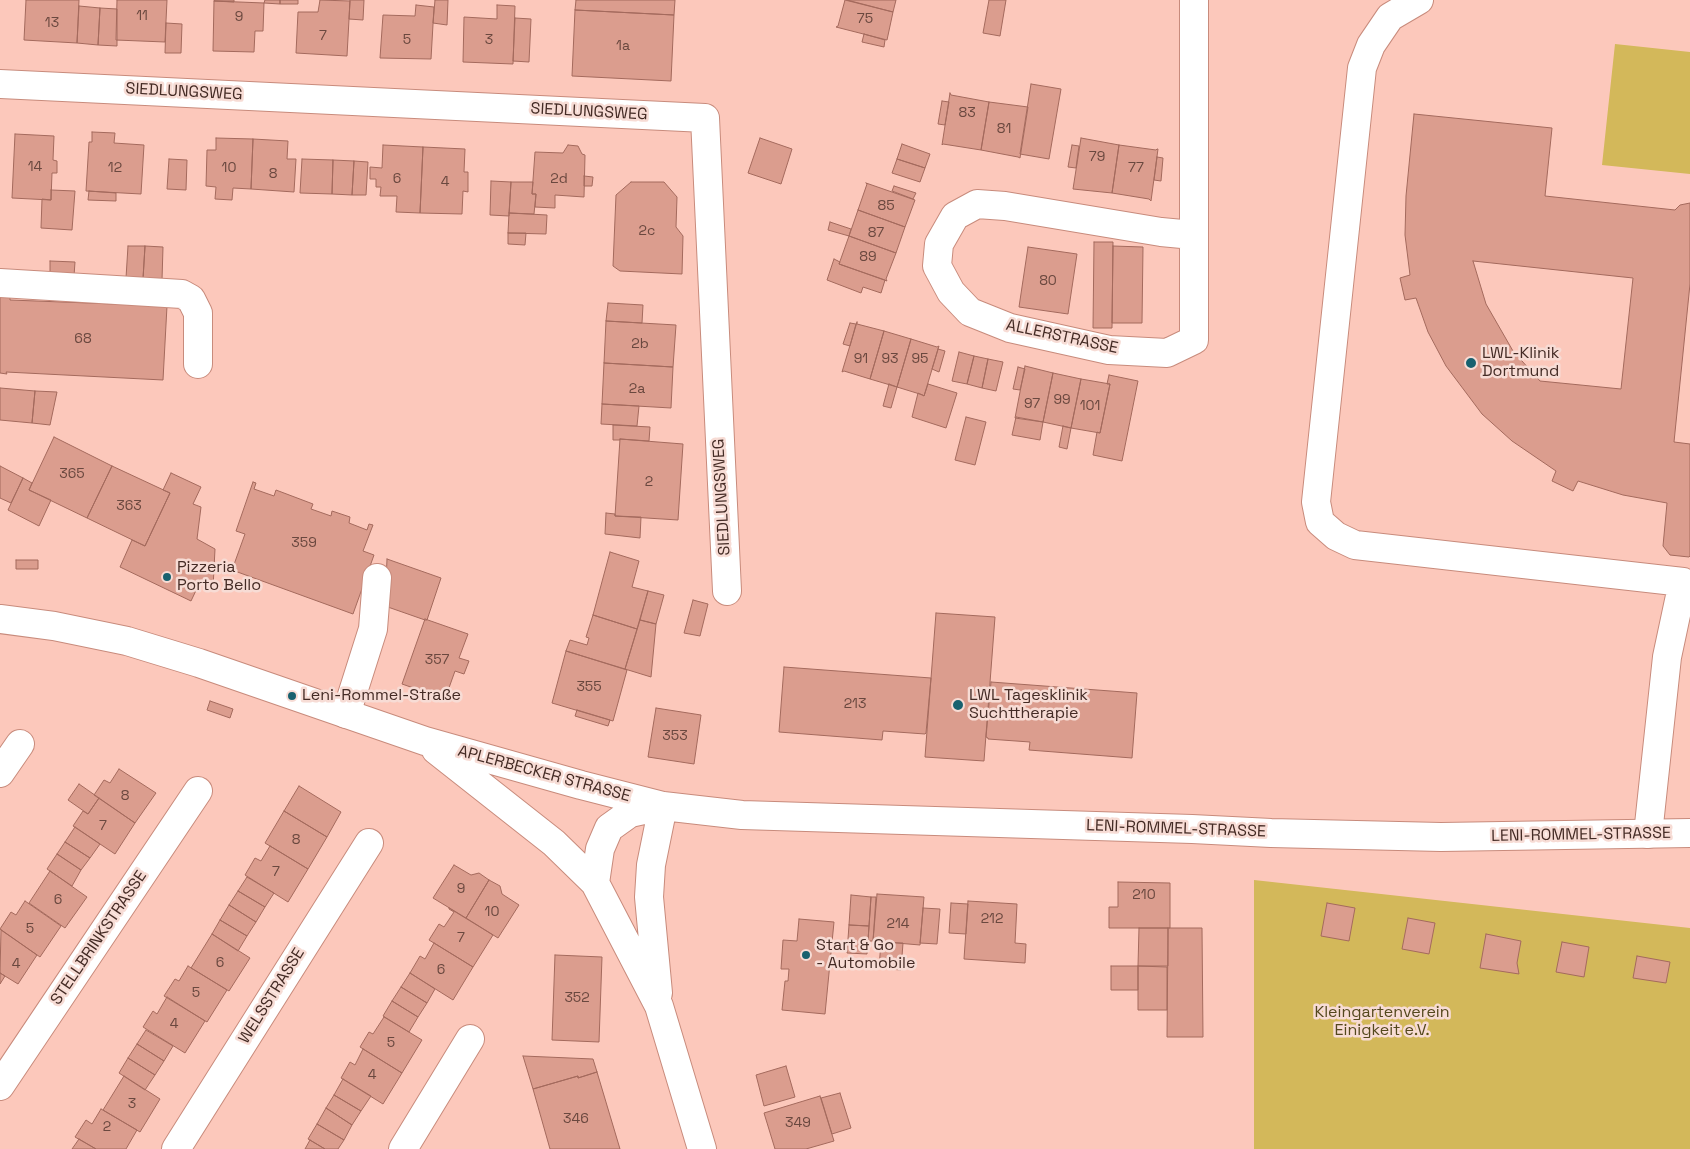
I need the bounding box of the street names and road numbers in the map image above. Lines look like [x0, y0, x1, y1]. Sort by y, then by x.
street label: SIEDLUNGSWEG [125, 79, 243, 105]
street label: SIEDLUNGSWEG [530, 99, 648, 125]
street label: ALLERSTRASSE [1004, 316, 1120, 358]
street label: SIEDLUNGSWEG [709, 438, 735, 556]
street label: APLERBECKER STRASSE [456, 742, 632, 806]
street label: LENI-ROMMEL-STRASSE [1086, 816, 1266, 842]
street label: LENI-ROMMEL-STRASSE [1491, 824, 1671, 846]
street label: STELLBRINKSTRASSE [47, 867, 151, 1009]
street label: WELSSTRASSE [235, 945, 309, 1047]

